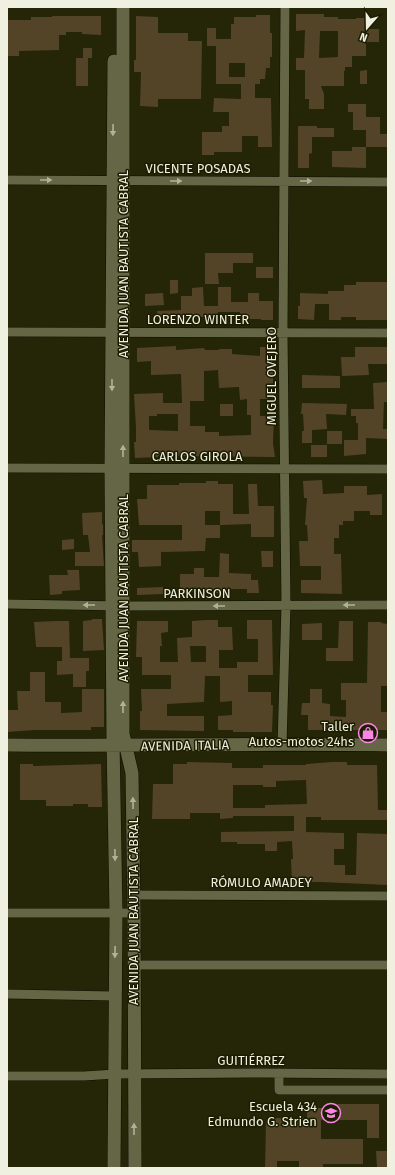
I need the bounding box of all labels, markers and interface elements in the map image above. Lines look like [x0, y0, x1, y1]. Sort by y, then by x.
north arrow [347, 8, 387, 48]
text: N [358, 30, 369, 44]
one-way arrow [110, 124, 116, 137]
street label: VICENTE POSADAS [145, 161, 251, 176]
street label: AVENIDA JUAN BAUTISTA CABRAL [116, 169, 131, 358]
one-way arrow [40, 177, 53, 183]
one-way arrow [170, 178, 183, 184]
one-way arrow [300, 178, 313, 184]
street label: LORENZO WINTER [147, 312, 249, 327]
street label: MIGUEL OVEJERO [264, 327, 279, 425]
one-way arrow [109, 379, 115, 392]
one-way arrow [120, 444, 126, 457]
street label: CARLOS GIROLA [152, 449, 243, 464]
street label: AVENIDA JUAN BAUTISTA CABRAL [116, 493, 131, 682]
street label: PARKINSON [163, 586, 231, 601]
one-way arrow [82, 602, 95, 608]
one-way arrow [213, 602, 225, 609]
one-way arrow [342, 602, 355, 608]
one-way arrow [120, 700, 126, 713]
place label: Taller Autos-motos 24hs [249, 719, 354, 749]
shop icon: Taller Autos-motos 24hs [357, 722, 379, 744]
street label: AVENIDA ITALIA [141, 737, 230, 754]
one-way arrow [130, 796, 136, 809]
street label: AVENIDA JUAN BAUTISTA CABRAL [126, 816, 141, 1005]
one-way arrow [112, 849, 118, 862]
street label: RÓMULO AMADEY [210, 875, 312, 890]
one-way arrow [112, 946, 118, 959]
street label: GUITIÉRREZ [217, 1053, 285, 1068]
place label: Escuela 434 Edmundo G. Strien [207, 1099, 317, 1129]
school or university icon: Escuela 434 Edmundo G. Strien [320, 1102, 342, 1124]
one-way arrow [131, 1122, 137, 1135]

